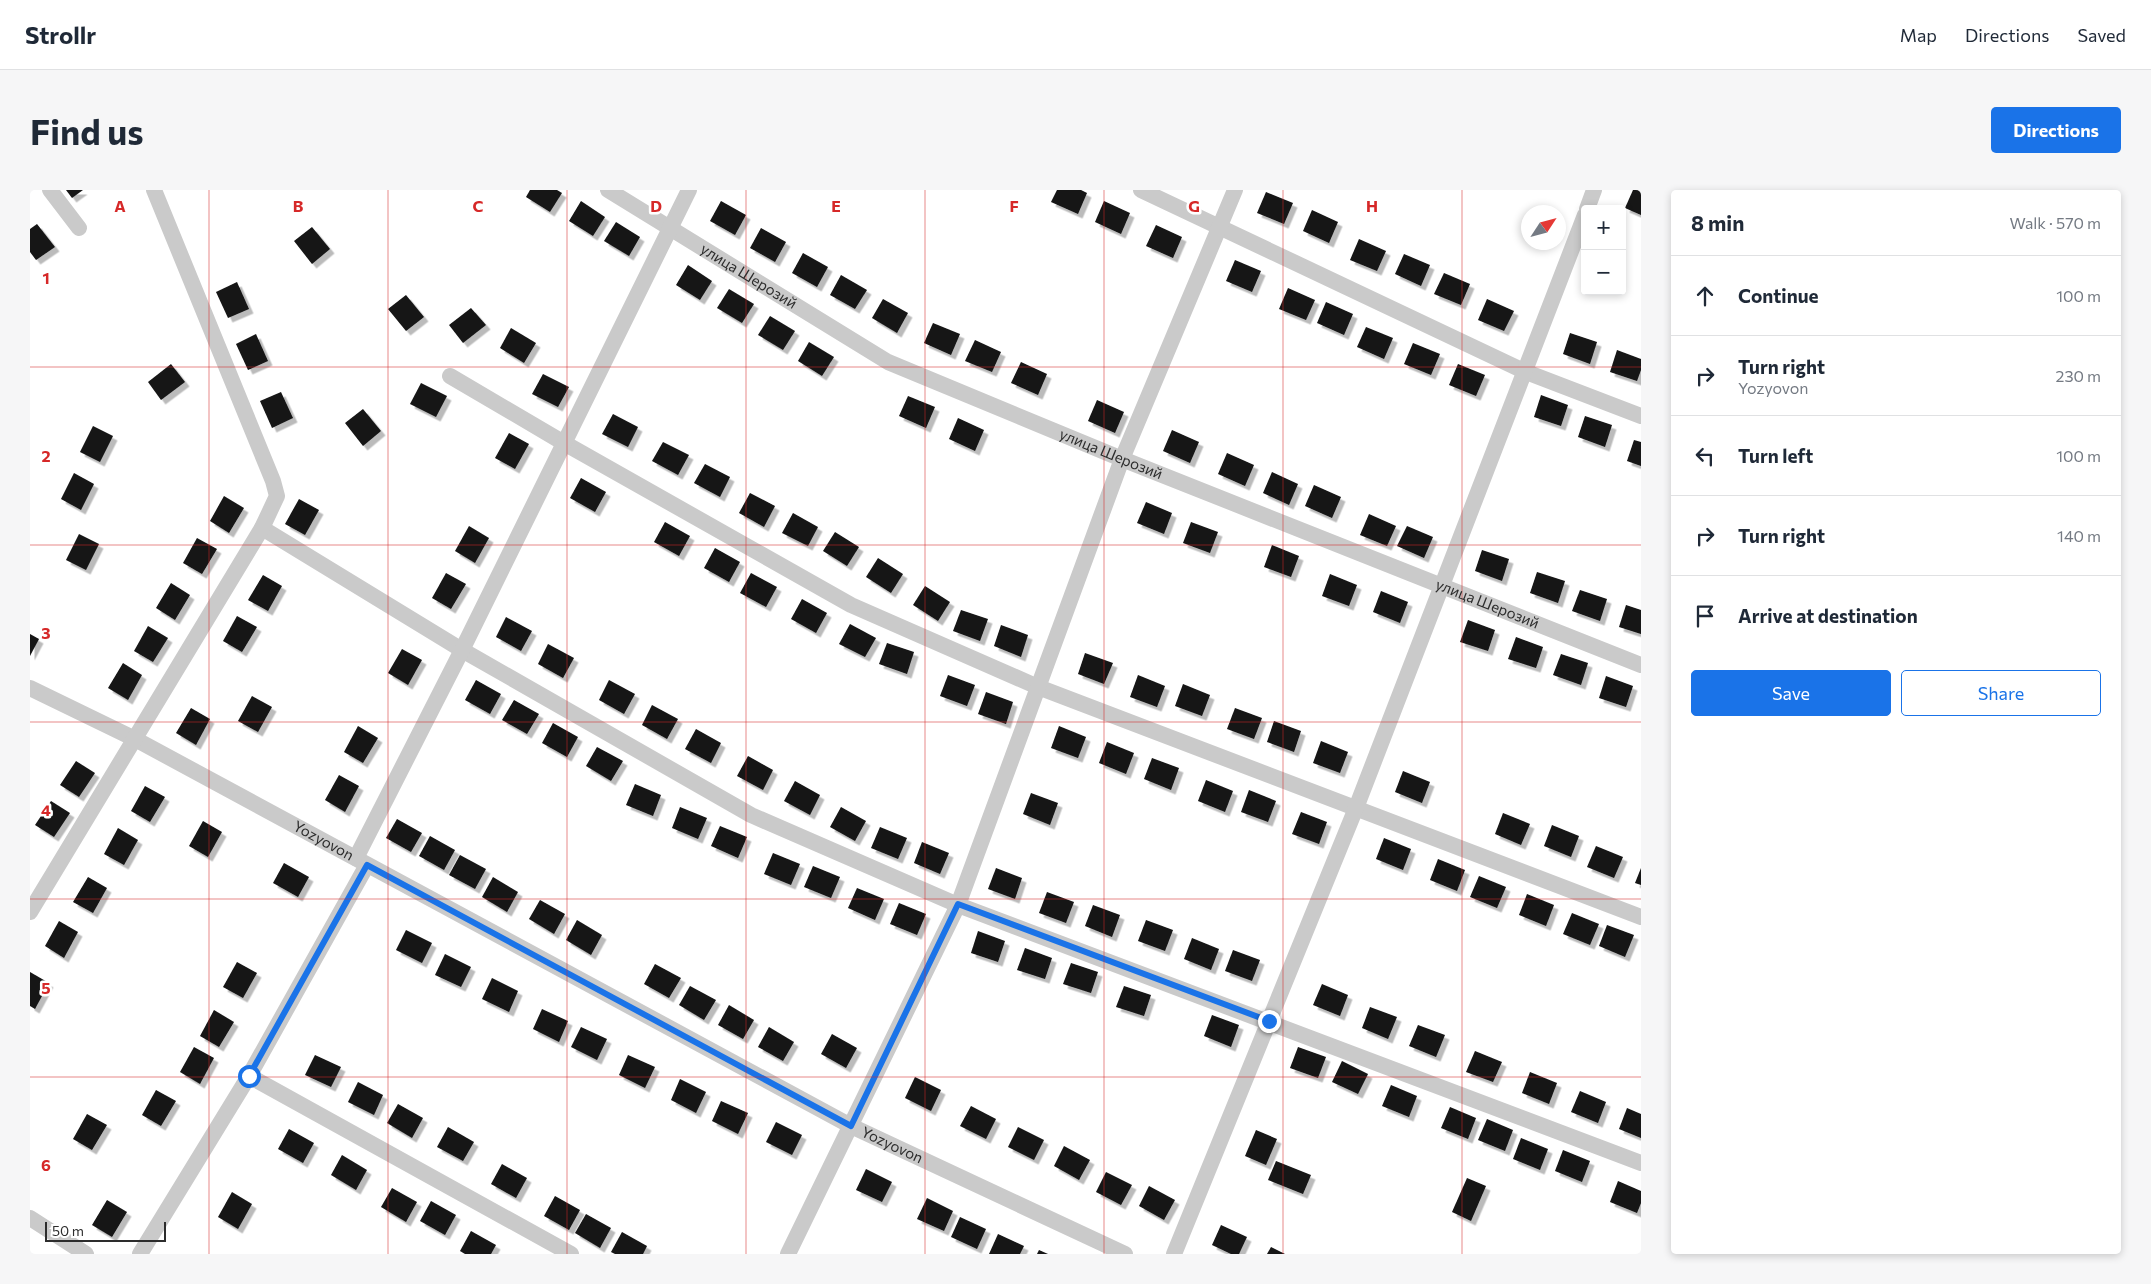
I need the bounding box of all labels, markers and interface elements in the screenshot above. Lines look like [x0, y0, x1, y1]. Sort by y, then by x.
text: Strollr [25, 20, 96, 49]
text: Map [1900, 24, 1937, 46]
text: Directions [1965, 24, 2049, 46]
text: Saved [2077, 24, 2126, 46]
button: Directions [1991, 107, 2121, 153]
text: Find us [30, 109, 144, 152]
text: A [114, 196, 126, 215]
text: B [293, 196, 304, 215]
text: C [473, 196, 484, 215]
text: D [650, 196, 662, 215]
text: E [831, 196, 841, 215]
text: F [1009, 196, 1019, 215]
text: G [1188, 196, 1200, 215]
text: H [1366, 196, 1378, 215]
north arrow [1521, 205, 1566, 250]
map controls [1581, 205, 1626, 295]
button: + [1581, 205, 1626, 250]
text: 8 min [1691, 210, 1744, 235]
text: Walk · 570 m [2009, 213, 2101, 232]
street label: улица Шерозий [698, 239, 801, 312]
button: − [1581, 250, 1626, 295]
text: 1 [42, 268, 50, 287]
icon: ahead [1691, 282, 1719, 310]
text: Continue [1738, 284, 1818, 307]
text: 100 m [2056, 286, 2101, 305]
text: Turn right [1738, 355, 1825, 378]
icon: right [1691, 362, 1719, 390]
text: 230 m [2056, 366, 2101, 385]
text: Yozyovon [1738, 378, 1808, 397]
street label: улица Шерозий [1057, 424, 1166, 482]
icon: left [1691, 442, 1719, 470]
text: Turn left [1738, 444, 1813, 467]
text: 2 [41, 446, 51, 465]
text: 100 m [2056, 446, 2101, 465]
icon: right [1691, 522, 1719, 550]
text: Turn right [1738, 524, 1825, 547]
text: 140 m [2057, 526, 2101, 545]
street label: улица Шерозий [1433, 574, 1542, 632]
icon: arrive [1691, 602, 1719, 630]
text: Arrive at destination [1738, 604, 1918, 627]
text: 3 [41, 623, 51, 642]
button: Save [1691, 670, 1891, 716]
button: Share [1901, 670, 2101, 716]
text: 4 [41, 800, 51, 819]
street label: Yozyovon [291, 816, 357, 864]
text: 5 [41, 978, 51, 997]
route end [1258, 1010, 1281, 1033]
route start [238, 1065, 261, 1088]
street label: Yozyovon [859, 1122, 926, 1166]
text: 6 [41, 1155, 51, 1174]
scale bar [45, 1219, 166, 1242]
text: 50 m [52, 1222, 84, 1239]

